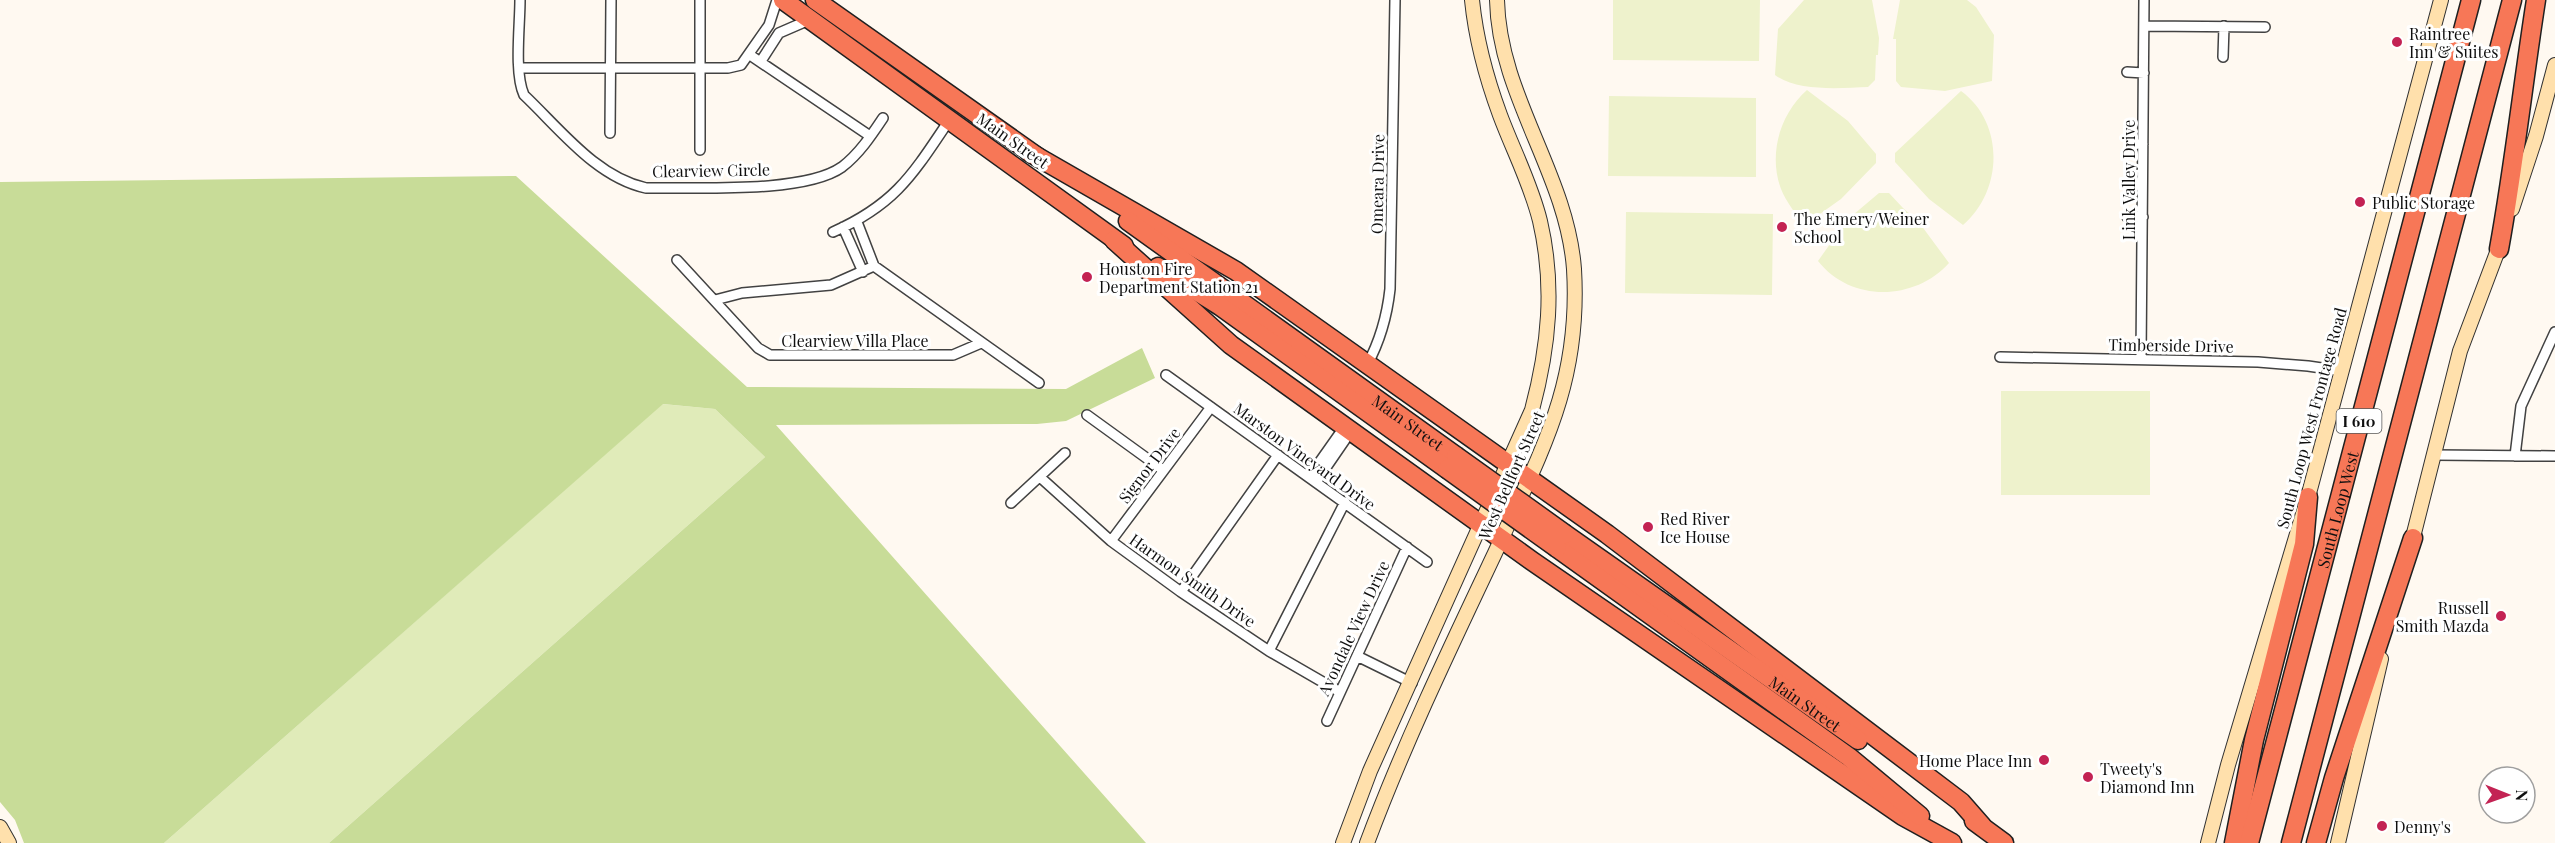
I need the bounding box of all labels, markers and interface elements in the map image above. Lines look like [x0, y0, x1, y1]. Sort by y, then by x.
place label: Raintree Inn & Suites [2409, 23, 2498, 62]
marker: Raintree Inn & Suites [2390, 35, 2404, 49]
street label: Main Street [973, 108, 1053, 173]
street label: Link Valley Drive [2118, 120, 2139, 240]
street label: Omeara Drive [1366, 134, 1388, 234]
street label: Clearview Circle [652, 158, 770, 182]
place label: Public Storage [2372, 192, 2475, 213]
marker: Public Storage [2353, 195, 2367, 209]
place label: The Emery/Weiner School [1794, 208, 1929, 247]
marker: The Emery/Weiner School [1775, 220, 1789, 234]
place label: Houston Fire Department Station 21 [1099, 258, 1259, 297]
marker: Houston Fire Department Station 21 [1080, 270, 1094, 284]
street label: South Loop West Frontage Road [2272, 305, 2350, 531]
street label: Clearview Villa Place [781, 330, 929, 351]
street label: Timberside Drive [2108, 333, 2234, 357]
street label: Main Street [1369, 389, 1449, 455]
street label: Marston Vineyard Drive [1230, 397, 1380, 515]
street label: West Bellfort Street [1473, 407, 1549, 543]
road number: I 610 [2336, 409, 2382, 433]
street label: Signor Drive [1114, 423, 1184, 507]
street label: South Loop West [2311, 447, 2361, 569]
place label: Red River Ice House [1660, 508, 1730, 547]
marker: Red River Ice House [1641, 520, 1655, 534]
street label: Harmon Smith Drive [1126, 529, 1260, 631]
street label: Avondale View Drive [1312, 557, 1394, 700]
place label: Russell Smith Mazda [2396, 597, 2489, 636]
marker: Russell Smith Mazda [2494, 609, 2508, 623]
street label: Main Street [1765, 671, 1846, 736]
place label: Home Place Inn [1919, 750, 2032, 771]
marker: Home Place Inn [2037, 753, 2051, 767]
place label: Tweety's Diamond Inn [2100, 758, 2195, 797]
north arrow [2477, 765, 2537, 825]
marker: Tweety's Diamond Inn [2081, 770, 2095, 784]
text: N [2512, 789, 2533, 802]
place label: Denny's [2394, 816, 2451, 837]
marker: Denny's [2375, 819, 2389, 833]

